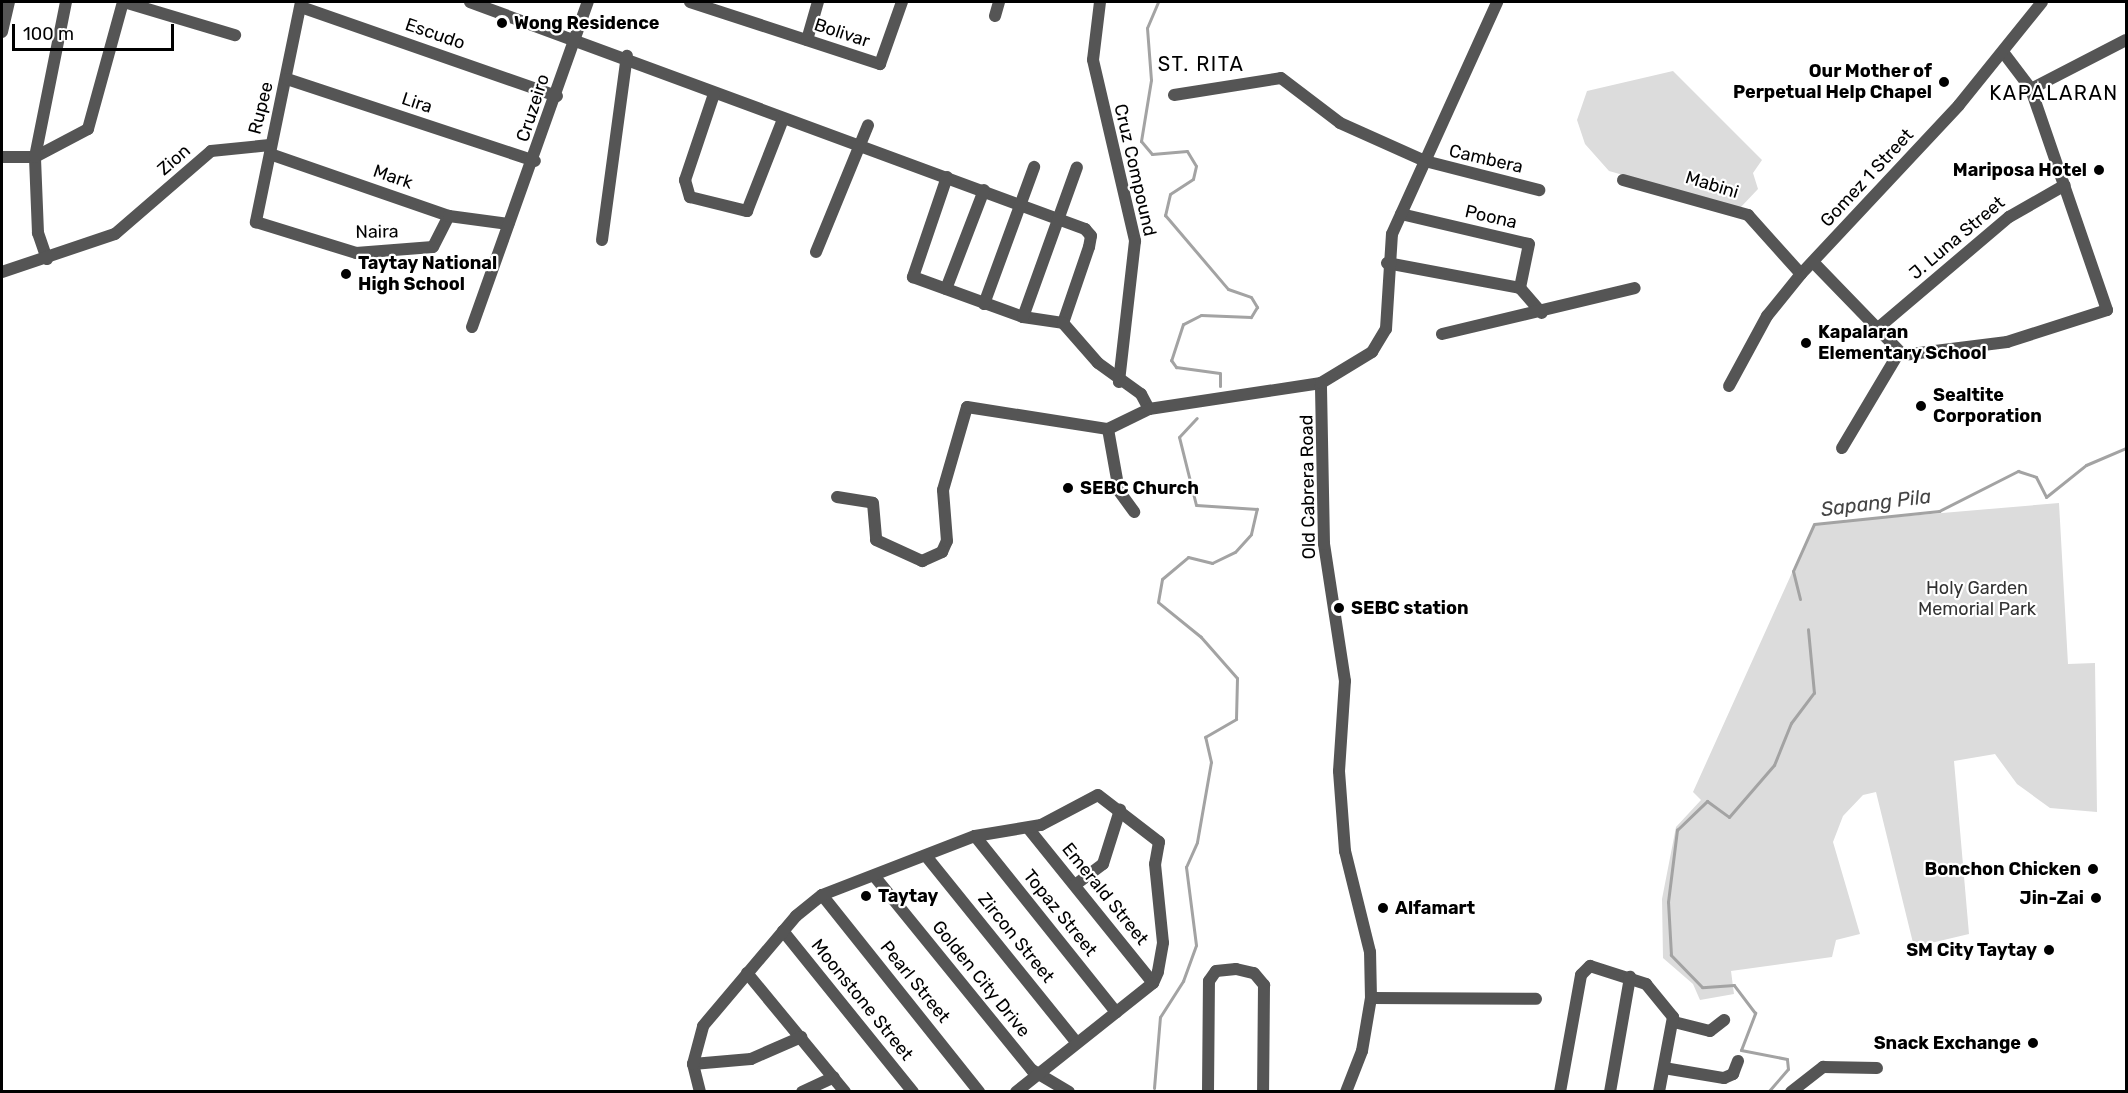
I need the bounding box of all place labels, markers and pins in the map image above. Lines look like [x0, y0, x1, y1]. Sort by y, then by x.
place label: Wong Residence [514, 12, 659, 34]
marker: Wong Residence [495, 16, 509, 30]
place label: Our Mother of Perpetual Help Chapel [1733, 61, 1932, 104]
marker: Our Mother of Perpetual Help Chapel [1937, 75, 1951, 89]
place label: Mariposa Hotel [1953, 159, 2087, 181]
marker: Mariposa Hotel [2092, 163, 2106, 177]
place label: Taytay National High School [358, 253, 497, 296]
marker: Taytay National High School [339, 267, 353, 281]
place label: Kapalaran Elementary School [1818, 322, 1987, 364]
marker: Kapalaran Elementary School [1799, 336, 1813, 350]
place label: Sealtite Corporation [1933, 385, 2042, 428]
marker: Sealtite Corporation [1914, 399, 1928, 413]
place label: SEBC Church [1080, 477, 1199, 499]
marker: SEBC Church [1061, 481, 1075, 495]
place label: SEBC station [1351, 597, 1469, 619]
marker: SEBC station [1332, 601, 1346, 615]
place label: Bonchon Chicken [1925, 858, 2081, 880]
marker: Bonchon Chicken [2086, 862, 2100, 876]
place label: Taytay [878, 885, 938, 907]
place label: Jin-Zai [2020, 887, 2084, 909]
marker: Taytay [859, 889, 873, 903]
marker: Jin-Zai [2089, 891, 2103, 905]
place label: Alfamart [1395, 897, 1475, 919]
marker: Alfamart [1376, 901, 1390, 915]
place label: SM City Taytay [1905, 939, 2037, 961]
marker: SM City Taytay [2042, 943, 2056, 957]
place label: Snack Exchange [1874, 1032, 2021, 1054]
marker: Snack Exchange [2026, 1036, 2040, 1050]

